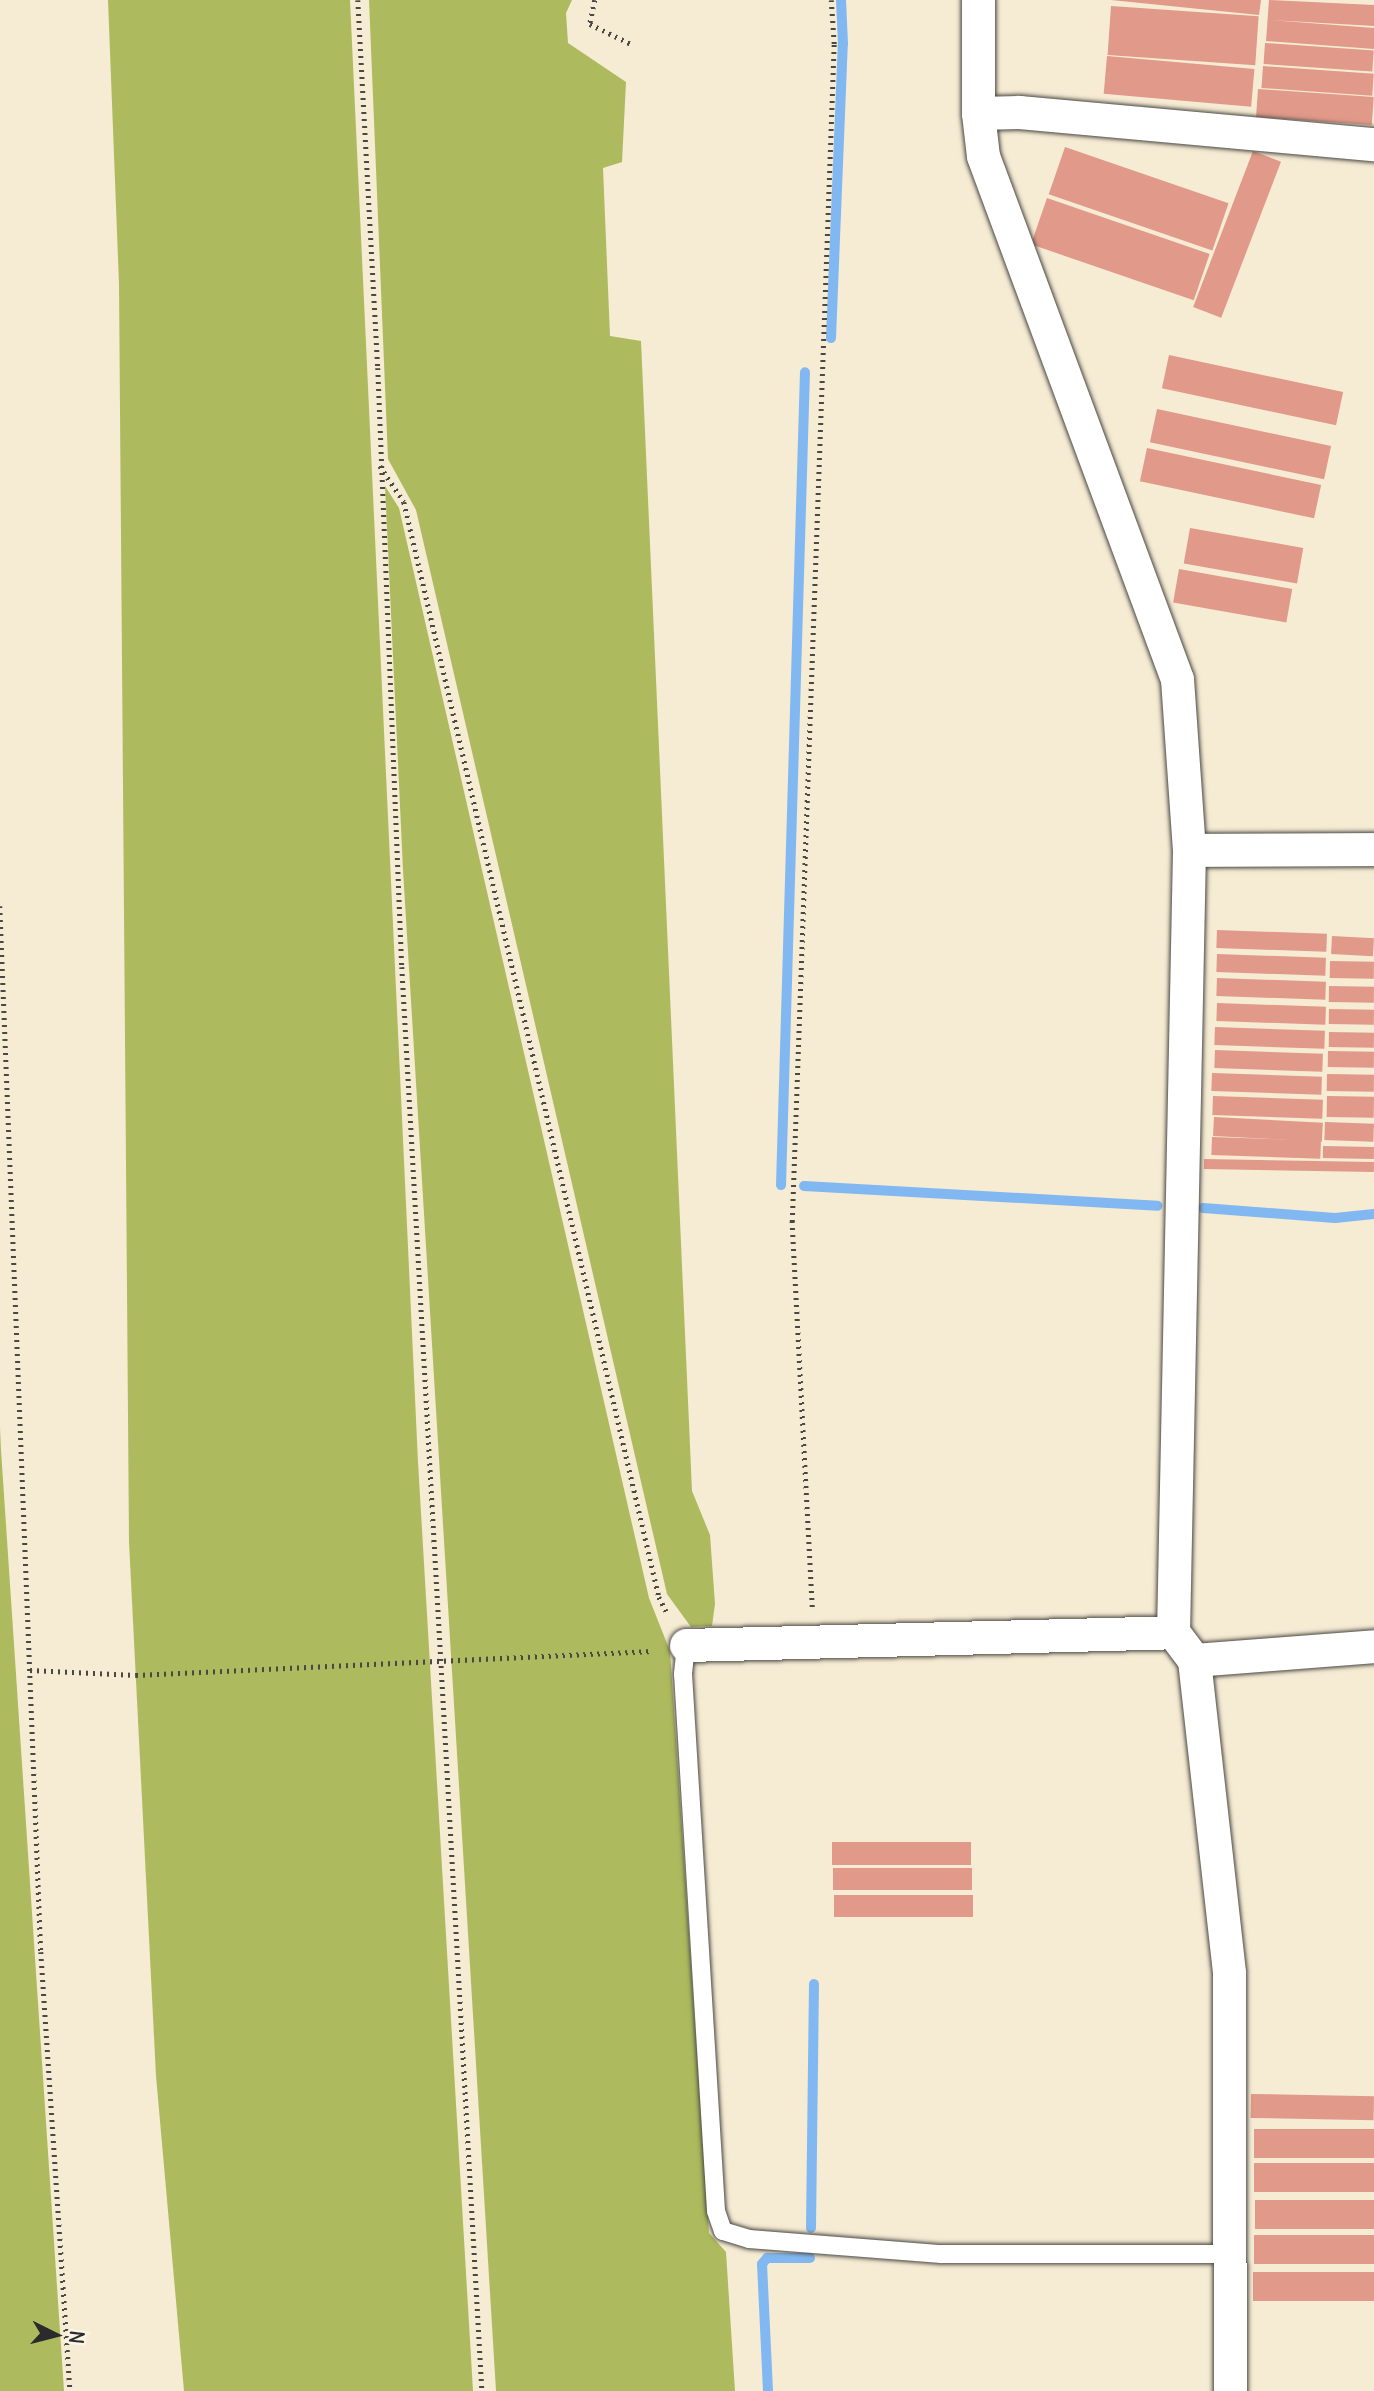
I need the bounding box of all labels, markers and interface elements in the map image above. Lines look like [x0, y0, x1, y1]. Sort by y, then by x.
north arrow [21, 2300, 91, 2370]
text: N [64, 2329, 90, 2345]

